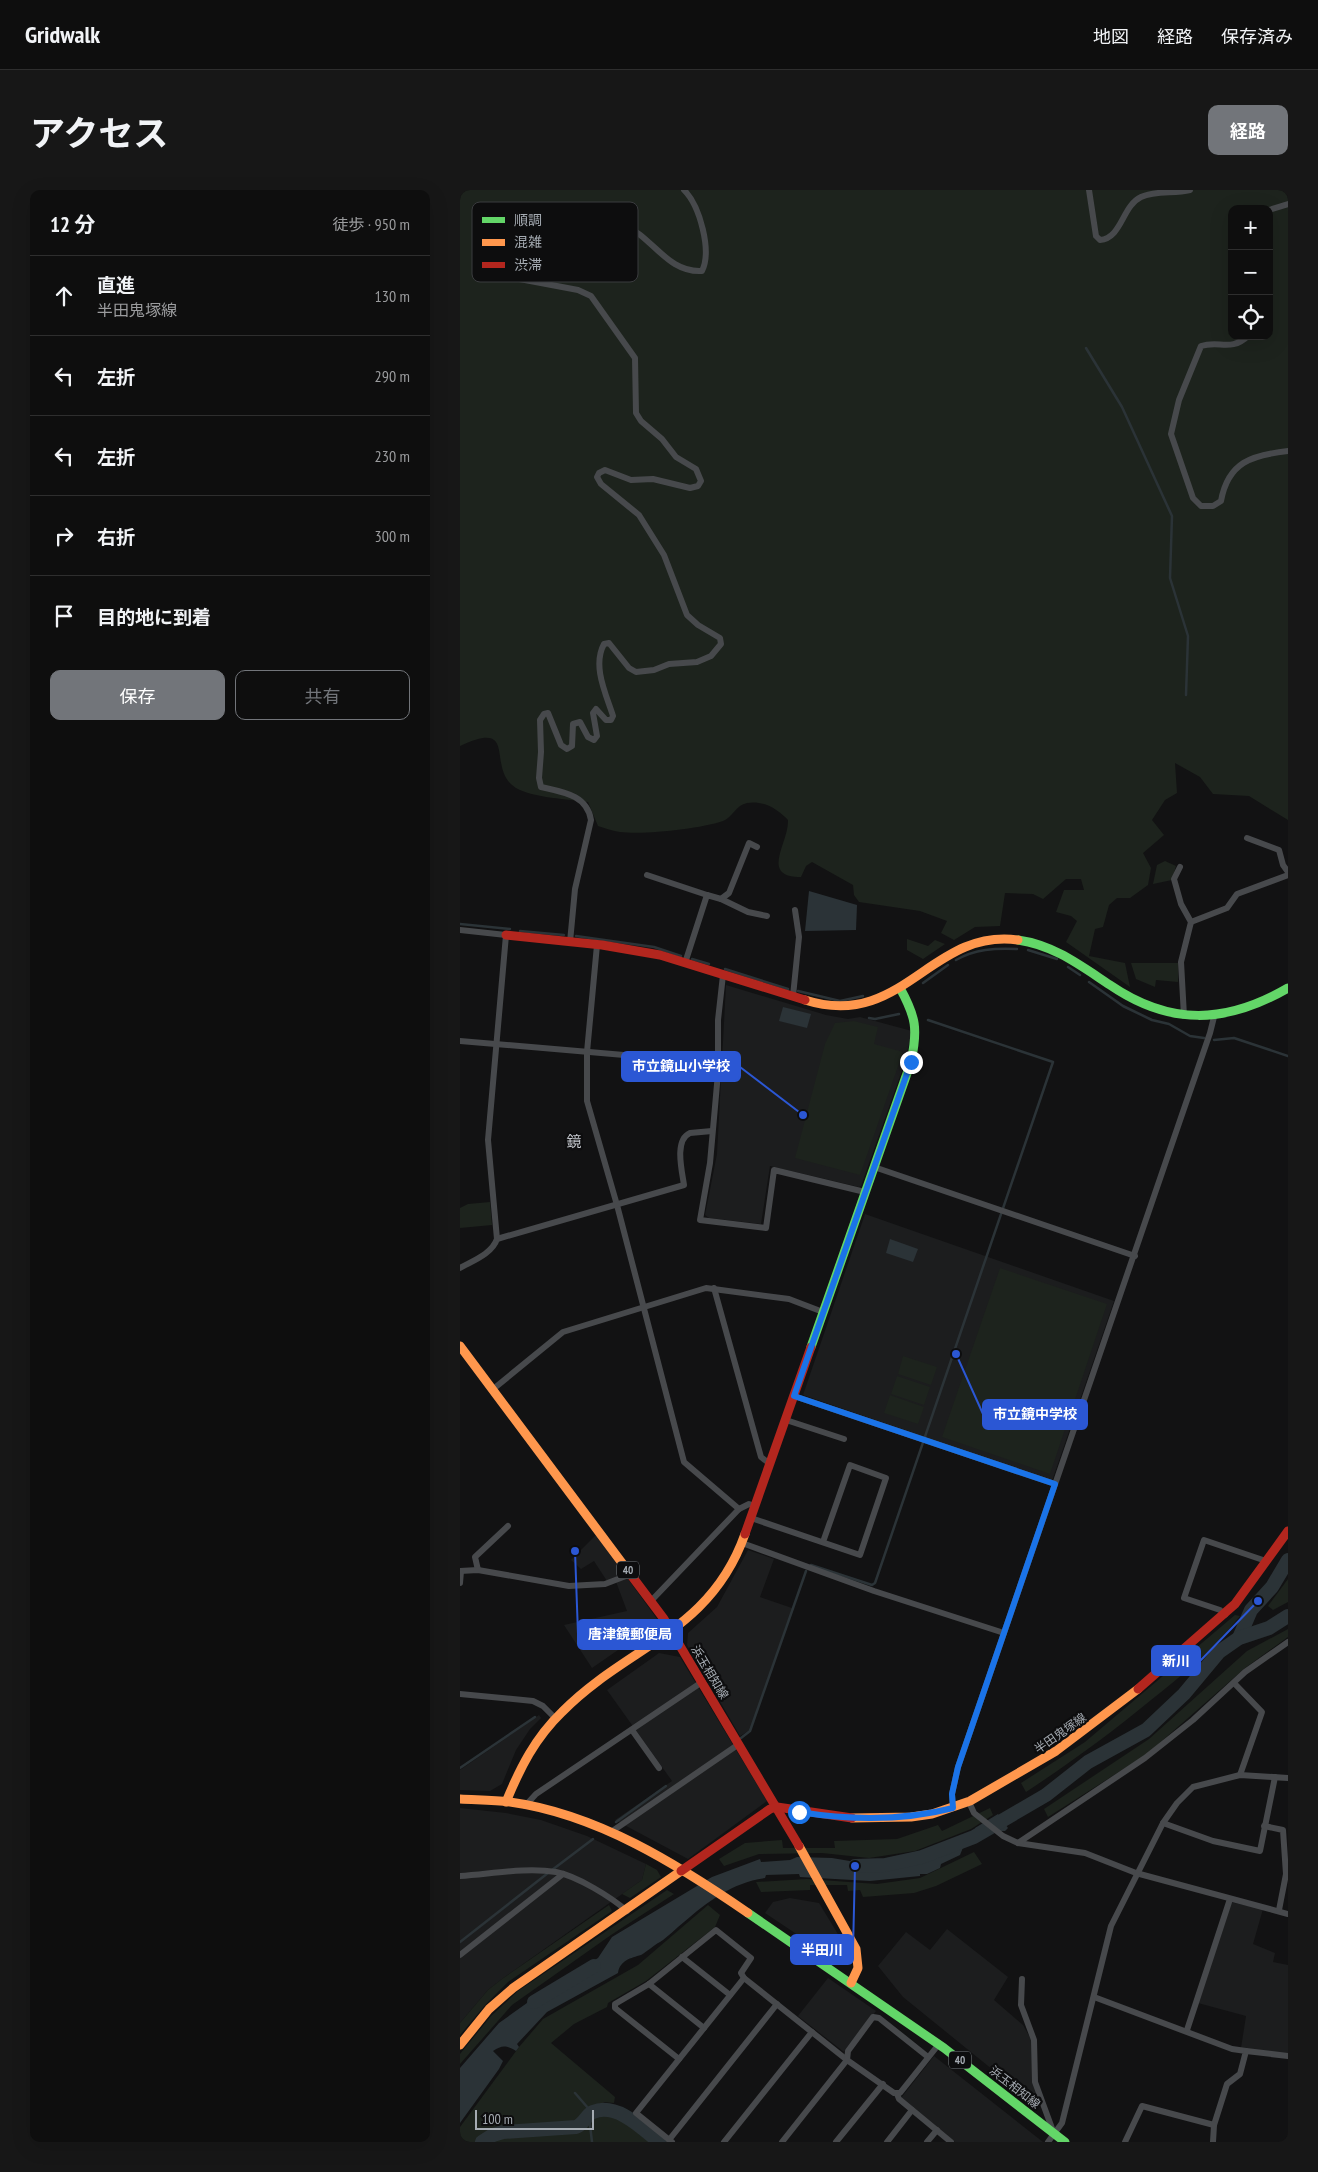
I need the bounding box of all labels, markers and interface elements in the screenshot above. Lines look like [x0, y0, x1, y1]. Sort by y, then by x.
text: Gridwalk [25, 19, 100, 50]
text: 地図 [1093, 25, 1129, 48]
text: 経路 [1157, 25, 1193, 48]
text: 保存済み [1221, 25, 1293, 48]
button: 経路 [1208, 105, 1288, 155]
text: アクセス [30, 110, 168, 156]
legend [472, 202, 638, 282]
map controls [1228, 205, 1273, 340]
button: + [1228, 205, 1273, 250]
text: 12 分 [50, 211, 95, 238]
text: 順調 [514, 211, 542, 229]
text: 徒歩 · 950 m [332, 214, 410, 234]
text: 混雑 [514, 233, 542, 251]
button: − [1228, 250, 1273, 295]
text: 渋滞 [514, 256, 542, 274]
text: 直進 [97, 273, 135, 297]
icon: ahead [50, 282, 78, 310]
text: 130 m [375, 286, 410, 306]
button: locate [1228, 295, 1273, 340]
text: 半田鬼塚線 [97, 300, 177, 320]
icon: left [50, 362, 78, 390]
text: 左折 [97, 365, 135, 389]
text: 290 m [375, 366, 410, 386]
icon: left [50, 442, 78, 470]
text: 左折 [97, 445, 135, 469]
text: 230 m [375, 446, 410, 466]
icon: right [50, 522, 78, 550]
text: 右折 [97, 525, 135, 549]
text: 300 m [375, 526, 410, 546]
icon: arrive [50, 602, 78, 630]
text: 目的地に到着 [97, 605, 211, 629]
button: 保存 [50, 670, 225, 720]
button: 共有 [235, 670, 410, 720]
route end [900, 1051, 923, 1074]
callout: 市立鏡山小学校 [622, 1052, 740, 1081]
text: 市立鏡山小学校 [632, 1057, 730, 1075]
district label: 鏡 [566, 1132, 582, 1151]
callout: 市立鏡中学校 [983, 1400, 1087, 1429]
text: 市立鏡中学校 [993, 1405, 1077, 1423]
road number: 40 [617, 1562, 639, 1578]
callout: 唐津鏡郵便局 [578, 1620, 682, 1649]
text: 唐津鏡郵便局 [588, 1625, 672, 1643]
street label: 浜玉相知線 [688, 1642, 732, 1702]
callout: 新川 [1152, 1646, 1200, 1675]
text: 新川 [1162, 1652, 1190, 1670]
street label: 半田鬼塚線 [1031, 1710, 1089, 1756]
route start [788, 1801, 811, 1824]
callout: 半田川 [791, 1935, 853, 1964]
text: 半田川 [801, 1941, 843, 1959]
road number: 40 [949, 2052, 971, 2068]
street label: 浜玉相知線 [987, 2063, 1043, 2111]
scale bar [475, 2107, 594, 2130]
text: 100 m [482, 2110, 513, 2128]

